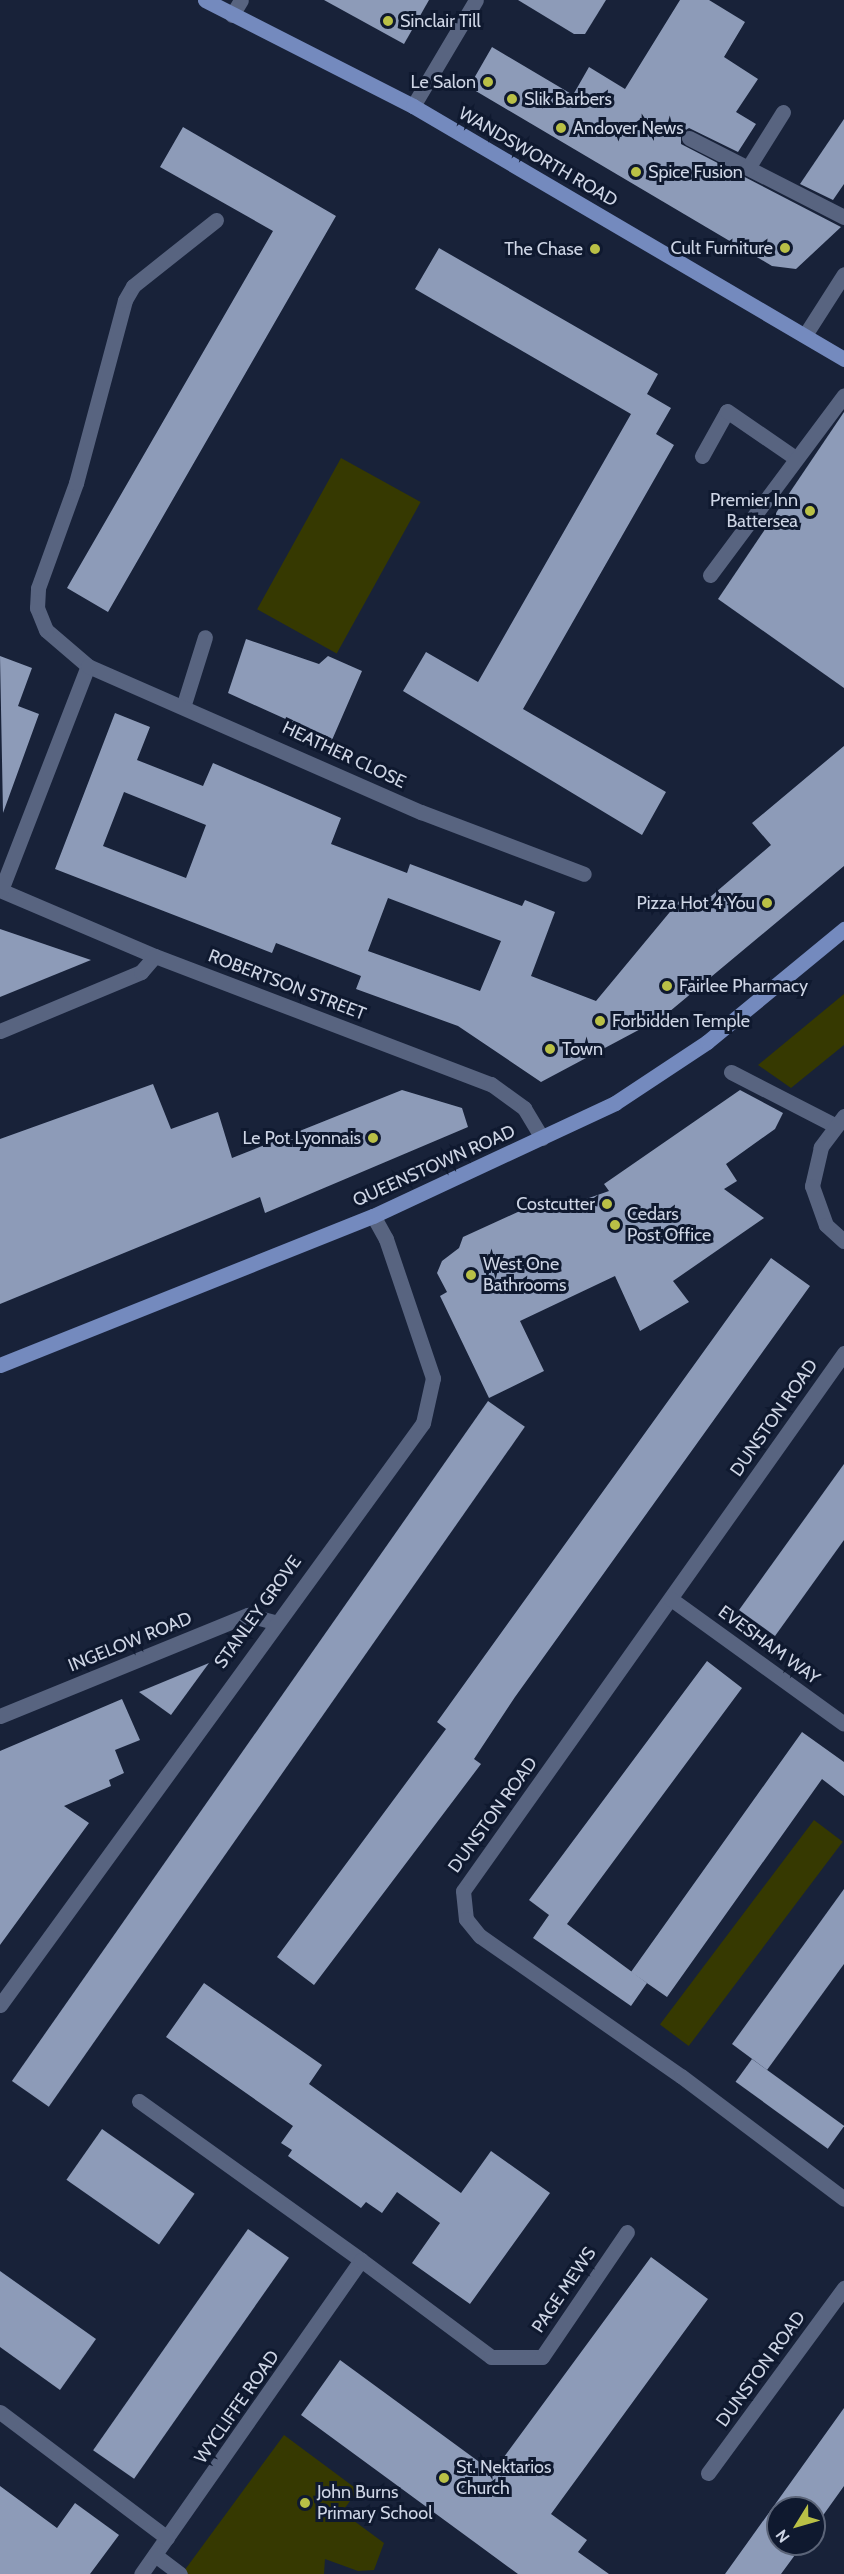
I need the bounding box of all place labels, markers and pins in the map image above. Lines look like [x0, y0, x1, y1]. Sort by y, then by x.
place label: Sinclair Till [400, 10, 481, 32]
marker: Sinclair Till [381, 14, 395, 28]
place label: Le Salon [411, 71, 476, 93]
marker: Le Salon [481, 75, 495, 89]
place label: Slik Barbers [524, 88, 612, 110]
marker: Slik Barbers [505, 92, 519, 106]
place label: Andover News [573, 117, 684, 139]
marker: Andover News [554, 121, 568, 135]
place label: Spice Fusion [648, 161, 743, 183]
marker: Spice Fusion [629, 165, 643, 179]
place label: Cult Furniture [671, 237, 773, 259]
place label: The Chase [504, 238, 583, 260]
marker: Cult Furniture [778, 241, 792, 255]
marker: The Chase [588, 242, 602, 256]
place label: Premier Inn Battersea [710, 490, 798, 532]
marker: Premier Inn Battersea [803, 504, 817, 518]
place label: Pizza Hot 4 You [637, 892, 755, 914]
marker: Pizza Hot 4 You [760, 896, 774, 910]
place label: Fairlee Pharmacy [679, 975, 808, 997]
marker: Fairlee Pharmacy [660, 979, 674, 993]
place label: Forbidden Temple [612, 1010, 750, 1032]
marker: Forbidden Temple [593, 1014, 607, 1028]
place label: Town [562, 1038, 603, 1060]
marker: Town [543, 1042, 557, 1056]
place label: Le Pot Lyonnais [242, 1127, 361, 1149]
marker: Le Pot Lyonnais [366, 1131, 380, 1145]
place label: Costcutter [516, 1193, 595, 1215]
marker: Costcutter [600, 1197, 614, 1211]
place label: Cedars Post Office [627, 1204, 711, 1246]
marker: Cedars Post Office [608, 1218, 622, 1232]
place label: West One Bathrooms [483, 1254, 567, 1296]
marker: West One Bathrooms [464, 1268, 478, 1282]
place label: St. Nektarios Church [456, 2457, 551, 2500]
marker: St. Nektarios Church [437, 2471, 451, 2485]
place label: John Burns Primary School [317, 2482, 432, 2524]
marker: John Burns Primary School [298, 2496, 312, 2510]

